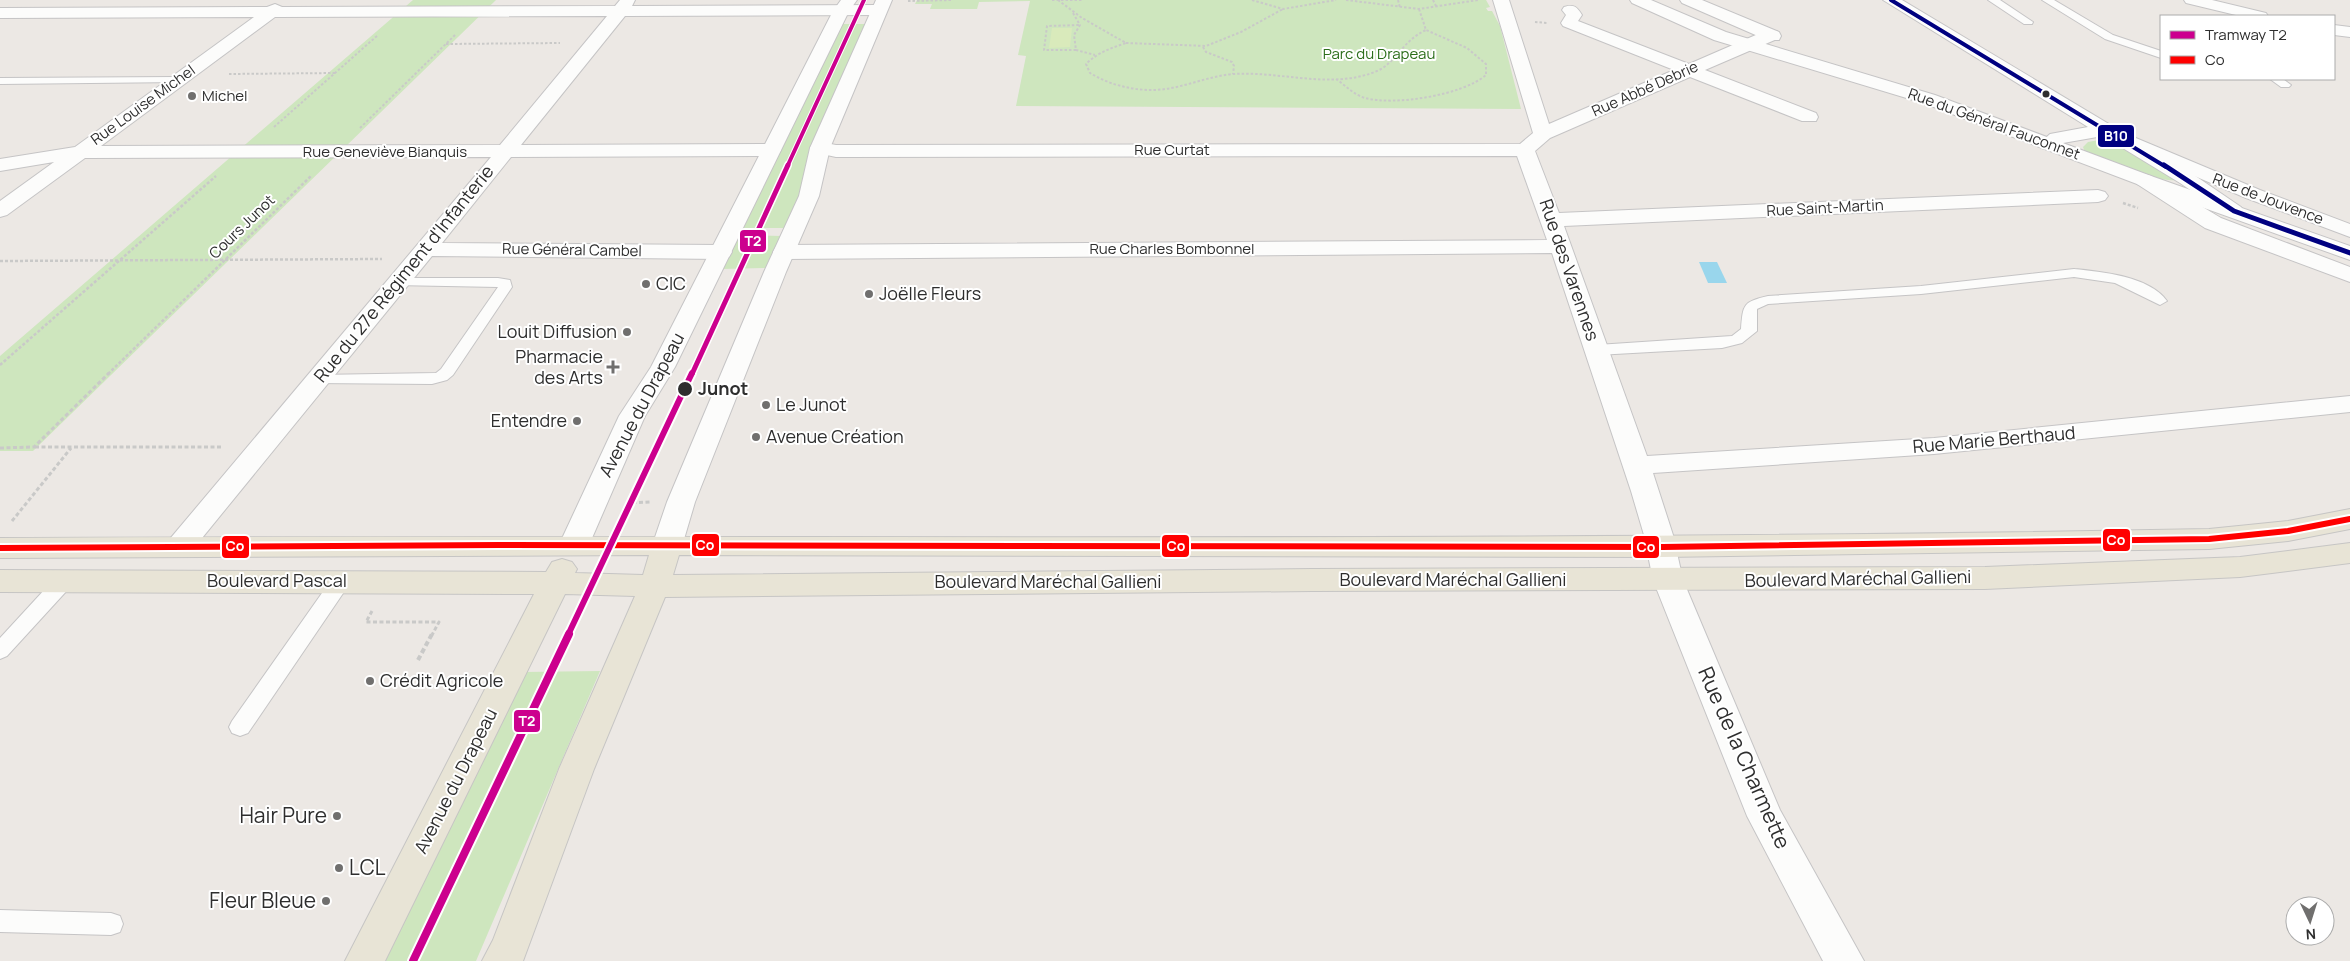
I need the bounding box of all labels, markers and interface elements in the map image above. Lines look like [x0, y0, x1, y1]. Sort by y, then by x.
legend [2160, 15, 2335, 80]
text: Tramway T2 [2205, 24, 2287, 45]
park label: Parc du Drapeau [1323, 43, 1435, 64]
text: Co [2205, 49, 2225, 70]
street label: Rue Abbé Debrie [1588, 56, 1702, 121]
street label: Rue Louise Michel [86, 60, 199, 150]
street label: Rue du Général Fauconnet [1905, 83, 2083, 164]
place label: Michel [202, 85, 248, 106]
unlabelled marker [2041, 89, 2051, 99]
marker: Michel [186, 90, 198, 102]
line badge: B10 [2097, 124, 2135, 148]
text: B10 [2104, 126, 2128, 145]
street label: Rue Curtat [1134, 139, 1210, 160]
street label: Rue Geneviève Bianquis [303, 141, 467, 162]
street label: Rue du 27e Régiment d'Infanterie [308, 160, 498, 387]
street label: Rue de Jouvence [2210, 168, 2327, 229]
street label: Cours Junot [204, 190, 279, 263]
street label: Rue Saint-Martin [1766, 194, 1884, 221]
street label: Rue des Varennes [1534, 196, 1605, 344]
line badge: T2 [739, 229, 767, 253]
text: T2 [745, 231, 761, 250]
street label: Rue Général Cambel [502, 238, 642, 261]
street label: Rue Charles Bombonnel [1089, 238, 1255, 259]
place label: CIC [656, 271, 686, 295]
marker: CIC [640, 278, 652, 290]
place label: Joëlle Fleurs [879, 281, 981, 305]
marker: Joëlle Fleurs [863, 288, 875, 300]
place label: Louit Diffusion [498, 319, 617, 343]
marker: Louit Diffusion [621, 326, 633, 338]
street label: Avenue du Drapeau [593, 328, 689, 481]
place label: Pharmacie des Arts [515, 344, 603, 389]
marker: Pharmacie des Arts [607, 361, 619, 373]
place label: Junot [698, 376, 748, 400]
marker: Junot [676, 380, 694, 398]
place label: Le Junot [776, 392, 847, 416]
marker: Le Junot [760, 399, 772, 411]
place label: Entendre [491, 408, 567, 432]
marker: Entendre [571, 415, 583, 427]
street label: Rue Marie Berthaud [1911, 420, 2076, 458]
place label: Avenue Création [766, 424, 904, 448]
marker: Avenue Création [750, 431, 762, 443]
line badge: Co [2102, 528, 2131, 552]
text: Co [2107, 530, 2126, 549]
line badge: Co [691, 533, 720, 557]
line badge: Co [1161, 534, 1190, 558]
line badge: Co [221, 535, 250, 559]
text: Co [696, 535, 715, 554]
line badge: Co [1632, 535, 1660, 559]
text: Co [226, 536, 245, 555]
text: Co [1167, 536, 1186, 555]
text: Co [1637, 537, 1656, 556]
street label: Boulevard Maréchal Gallieni [1744, 564, 1972, 592]
street label: Boulevard Maréchal Gallieni [1340, 567, 1566, 591]
street label: Boulevard Pascal [207, 568, 347, 592]
street label: Boulevard Maréchal Gallieni [935, 569, 1161, 593]
street label: Rue de la Charmette [1692, 662, 1798, 853]
place label: Crédit Agricole [380, 668, 503, 692]
marker: Crédit Agricole [364, 675, 376, 687]
street label: Avenue du Drapeau [408, 704, 502, 857]
line badge: T2 [513, 709, 541, 733]
text: T2 [519, 711, 535, 730]
place label: Hair Pure [239, 801, 327, 829]
marker: Hair Pure [331, 810, 343, 822]
place label: LCL [349, 853, 386, 881]
marker: LCL [333, 862, 345, 874]
place label: Fleur Bleue [209, 886, 316, 914]
marker: Fleur Bleue [320, 895, 332, 907]
north arrow [2285, 896, 2335, 946]
text: N [2305, 925, 2317, 944]

